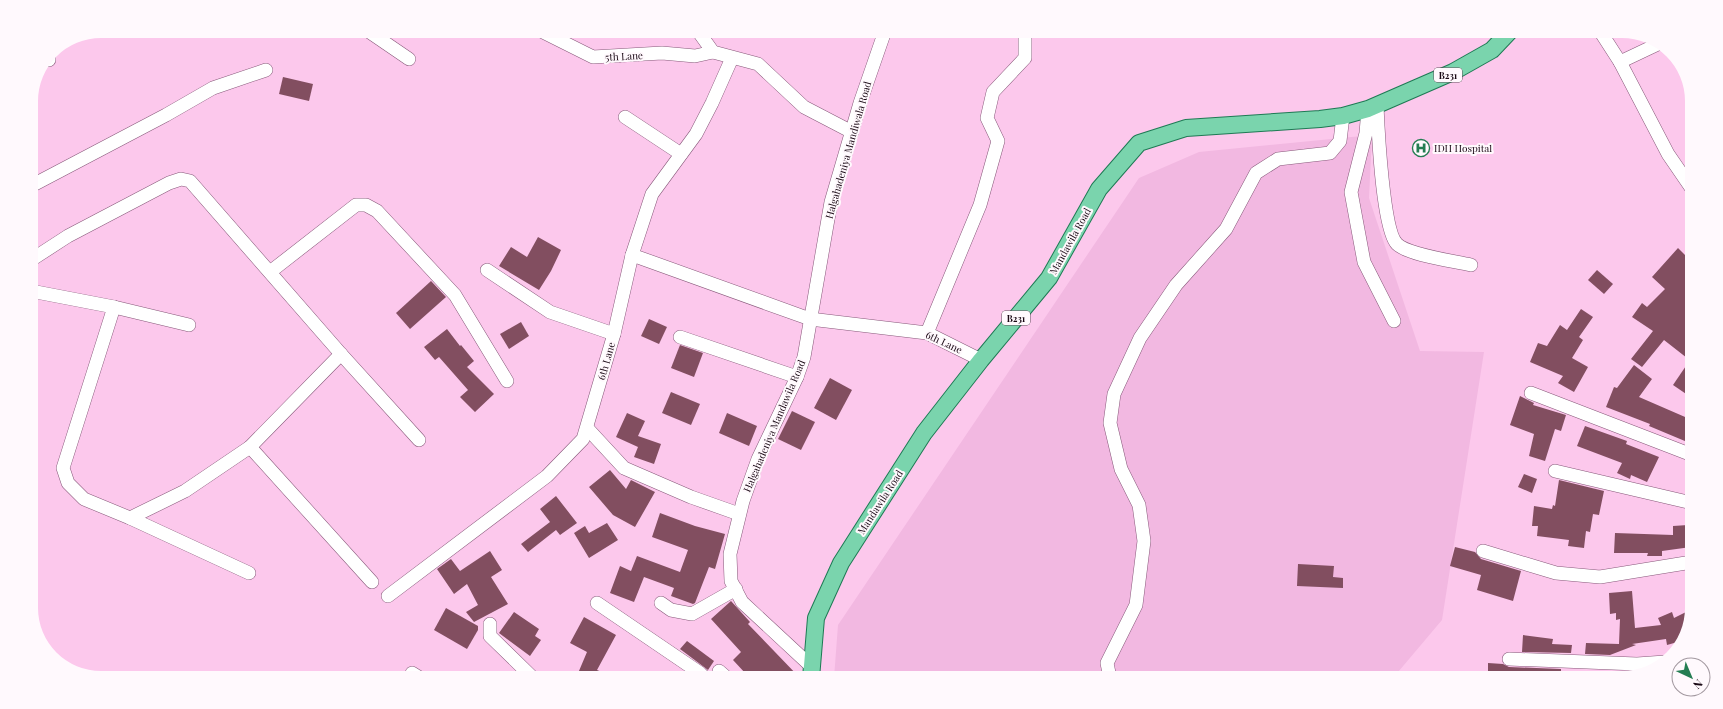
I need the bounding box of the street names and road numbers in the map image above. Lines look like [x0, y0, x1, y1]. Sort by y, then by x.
street label: 5th Lane [605, 48, 643, 64]
road number: B231 [1434, 68, 1462, 82]
street label: Halgahadeniya Mandiwala Road [822, 79, 874, 220]
street label: Mandawila Road [1046, 205, 1094, 277]
road number: B231 [1002, 311, 1030, 325]
street label: 6th Lane [923, 327, 965, 357]
street label: 6th Lane [594, 340, 618, 382]
street label: Halgahadeniya Mandawila Road [740, 358, 808, 494]
street label: Mandawila Road [854, 467, 906, 537]

